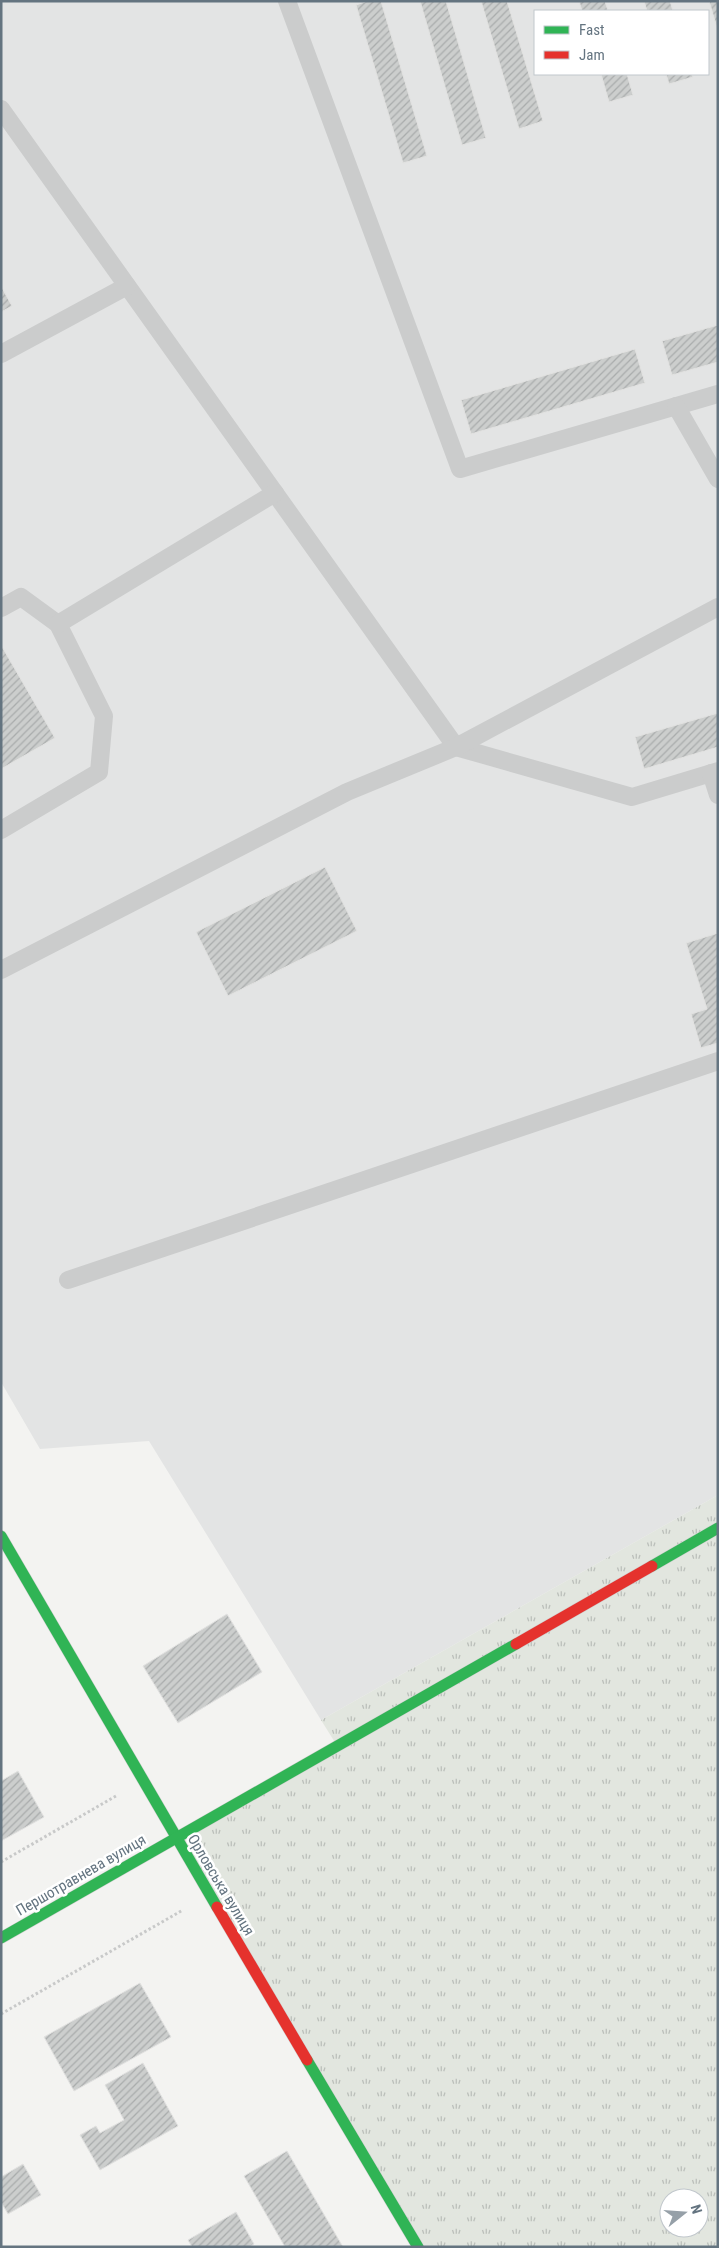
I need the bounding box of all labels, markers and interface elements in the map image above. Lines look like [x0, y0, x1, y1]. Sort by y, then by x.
legend [534, 10, 709, 75]
text: Fast [579, 21, 604, 39]
text: Jam [579, 46, 605, 64]
street label: Першотравнева вулиця [13, 1830, 149, 1920]
street label: Орловська вулиця [184, 1831, 258, 1939]
north arrow [659, 2188, 709, 2238]
text: N [688, 2203, 705, 2216]

